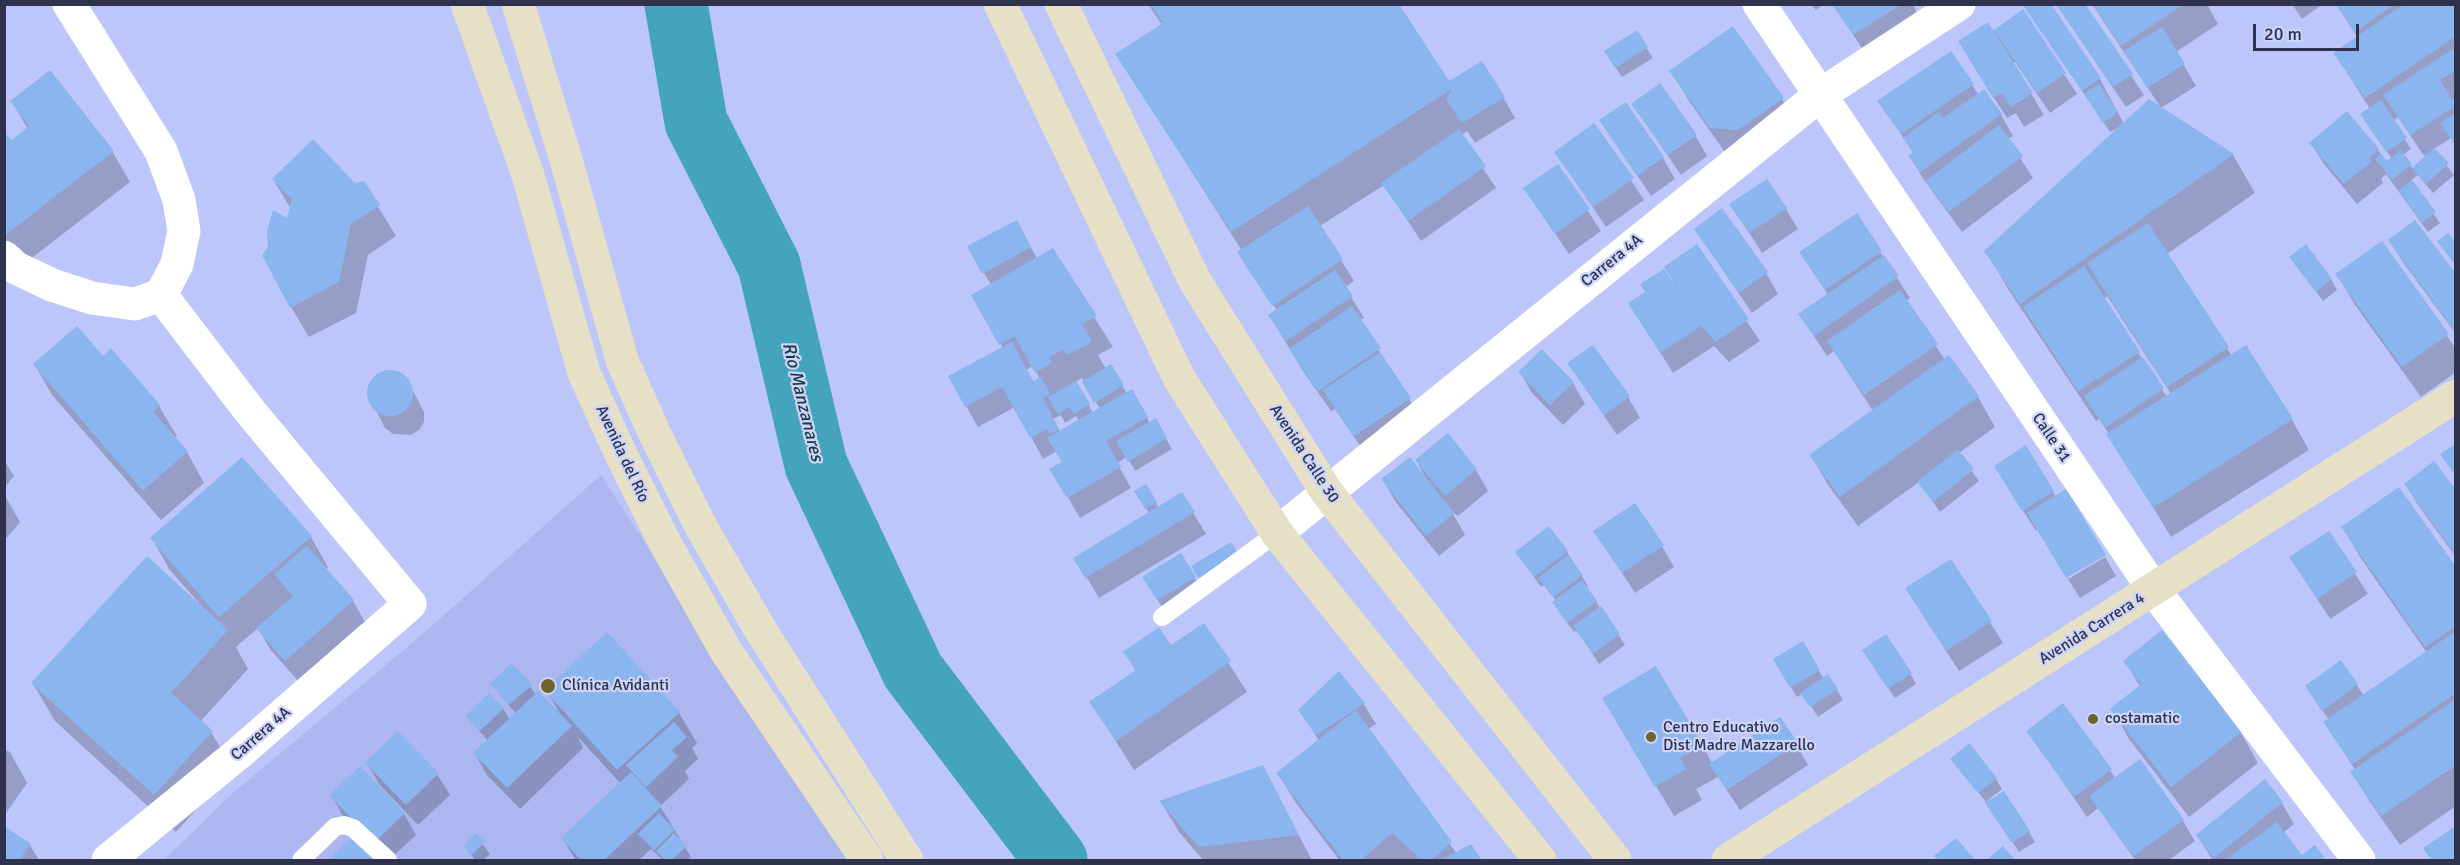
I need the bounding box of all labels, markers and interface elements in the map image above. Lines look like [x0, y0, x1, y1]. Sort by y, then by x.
scale bar [2256, 12, 2362, 50]
text: 20 m [2264, 23, 2302, 45]
street label: Carrera 4A [1578, 231, 1646, 291]
water label: Río Manzanares [777, 340, 827, 464]
street label: Avenida Calle 30 [1265, 401, 1343, 507]
street label: Avenida del Río [591, 402, 653, 506]
street label: Calle 31 [2028, 410, 2074, 466]
street label: Avenida Carrera 4 [2036, 589, 2148, 669]
place label: Clínica Avidanti [562, 676, 669, 696]
marker: Clínica Avidanti [539, 677, 557, 695]
street label: Carrera 4A [227, 703, 295, 765]
place label: costamatic [2105, 709, 2180, 729]
marker: costamatic [2086, 712, 2100, 726]
place label: Centro Educativo Dist Madre Mazzarello [1663, 718, 1815, 756]
marker: Centro Educativo Dist Madre Mazzarello [1644, 730, 1658, 744]

